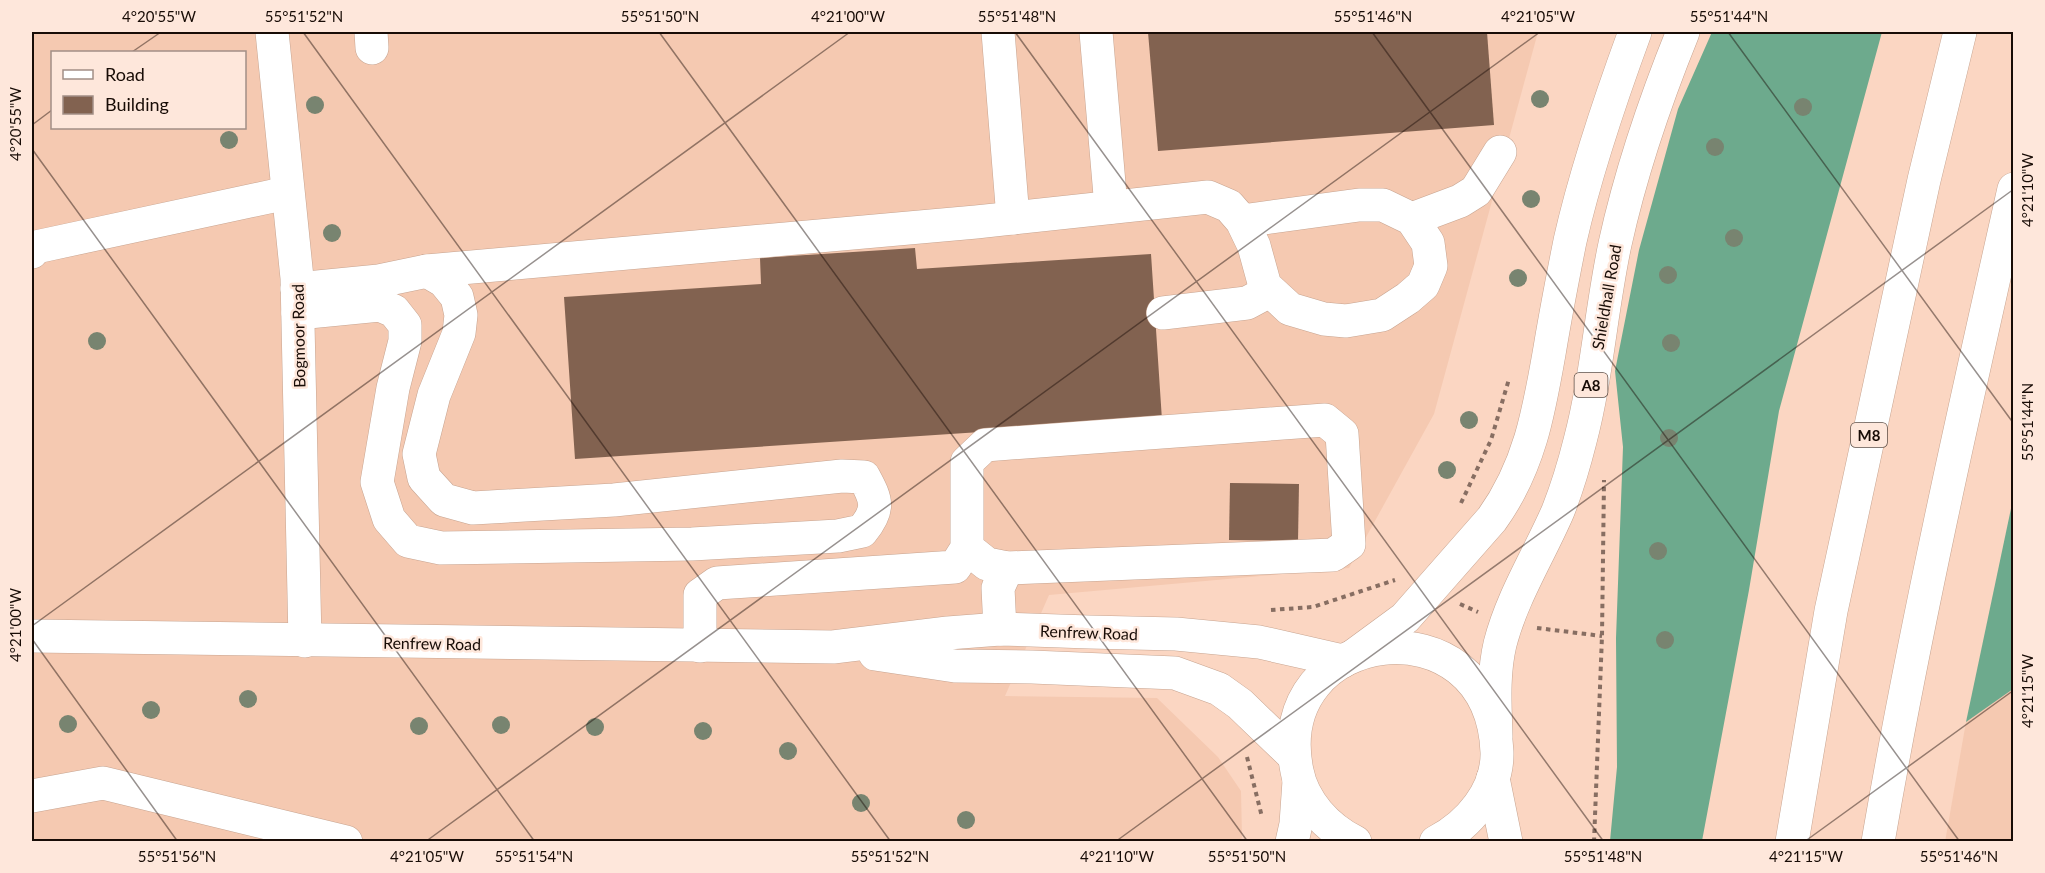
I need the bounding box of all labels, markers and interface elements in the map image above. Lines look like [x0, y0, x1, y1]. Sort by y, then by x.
text: 4°20'55"W [122, 7, 196, 25]
text: 55°51'52"N [265, 7, 343, 25]
text: 55°51'50"N [621, 7, 699, 25]
text: 4°21'00"W [811, 7, 885, 25]
text: 55°51'48"N [978, 7, 1056, 25]
text: 55°51'46"N [1334, 7, 1412, 25]
text: 4°21'05"W [1501, 7, 1575, 25]
text: 55°51'44"N [1690, 7, 1768, 25]
legend [51, 51, 246, 129]
text: Road [105, 63, 145, 85]
text: 4°20'55"W [6, 87, 24, 161]
text: Building [105, 93, 169, 115]
text: 4°21'10"W [2018, 153, 2036, 227]
street label: Shieldhall Road [1587, 243, 1625, 351]
street label: Bogmoor Road [288, 284, 308, 388]
road number: A8 [1574, 373, 1608, 397]
text: 55°51'44"N [2018, 383, 2036, 461]
road number: M8 [1851, 423, 1887, 447]
text: 4°21'00"W [6, 588, 24, 662]
street label: Renfrew Road [1040, 621, 1138, 643]
street label: Renfrew Road [383, 633, 481, 653]
text: 4°21'15"W [2018, 654, 2036, 728]
text: 55°51'56"N [138, 847, 216, 865]
text: 4°21'05"W [390, 847, 464, 865]
text: 55°51'54"N [495, 847, 573, 865]
text: 55°51'52"N [851, 847, 929, 865]
text: 4°21'10"W [1080, 847, 1154, 865]
text: 55°51'50"N [1208, 847, 1286, 865]
text: 55°51'48"N [1564, 847, 1642, 865]
text: 4°21'15"W [1769, 847, 1843, 865]
text: 55°51'46"N [1920, 847, 1998, 865]

